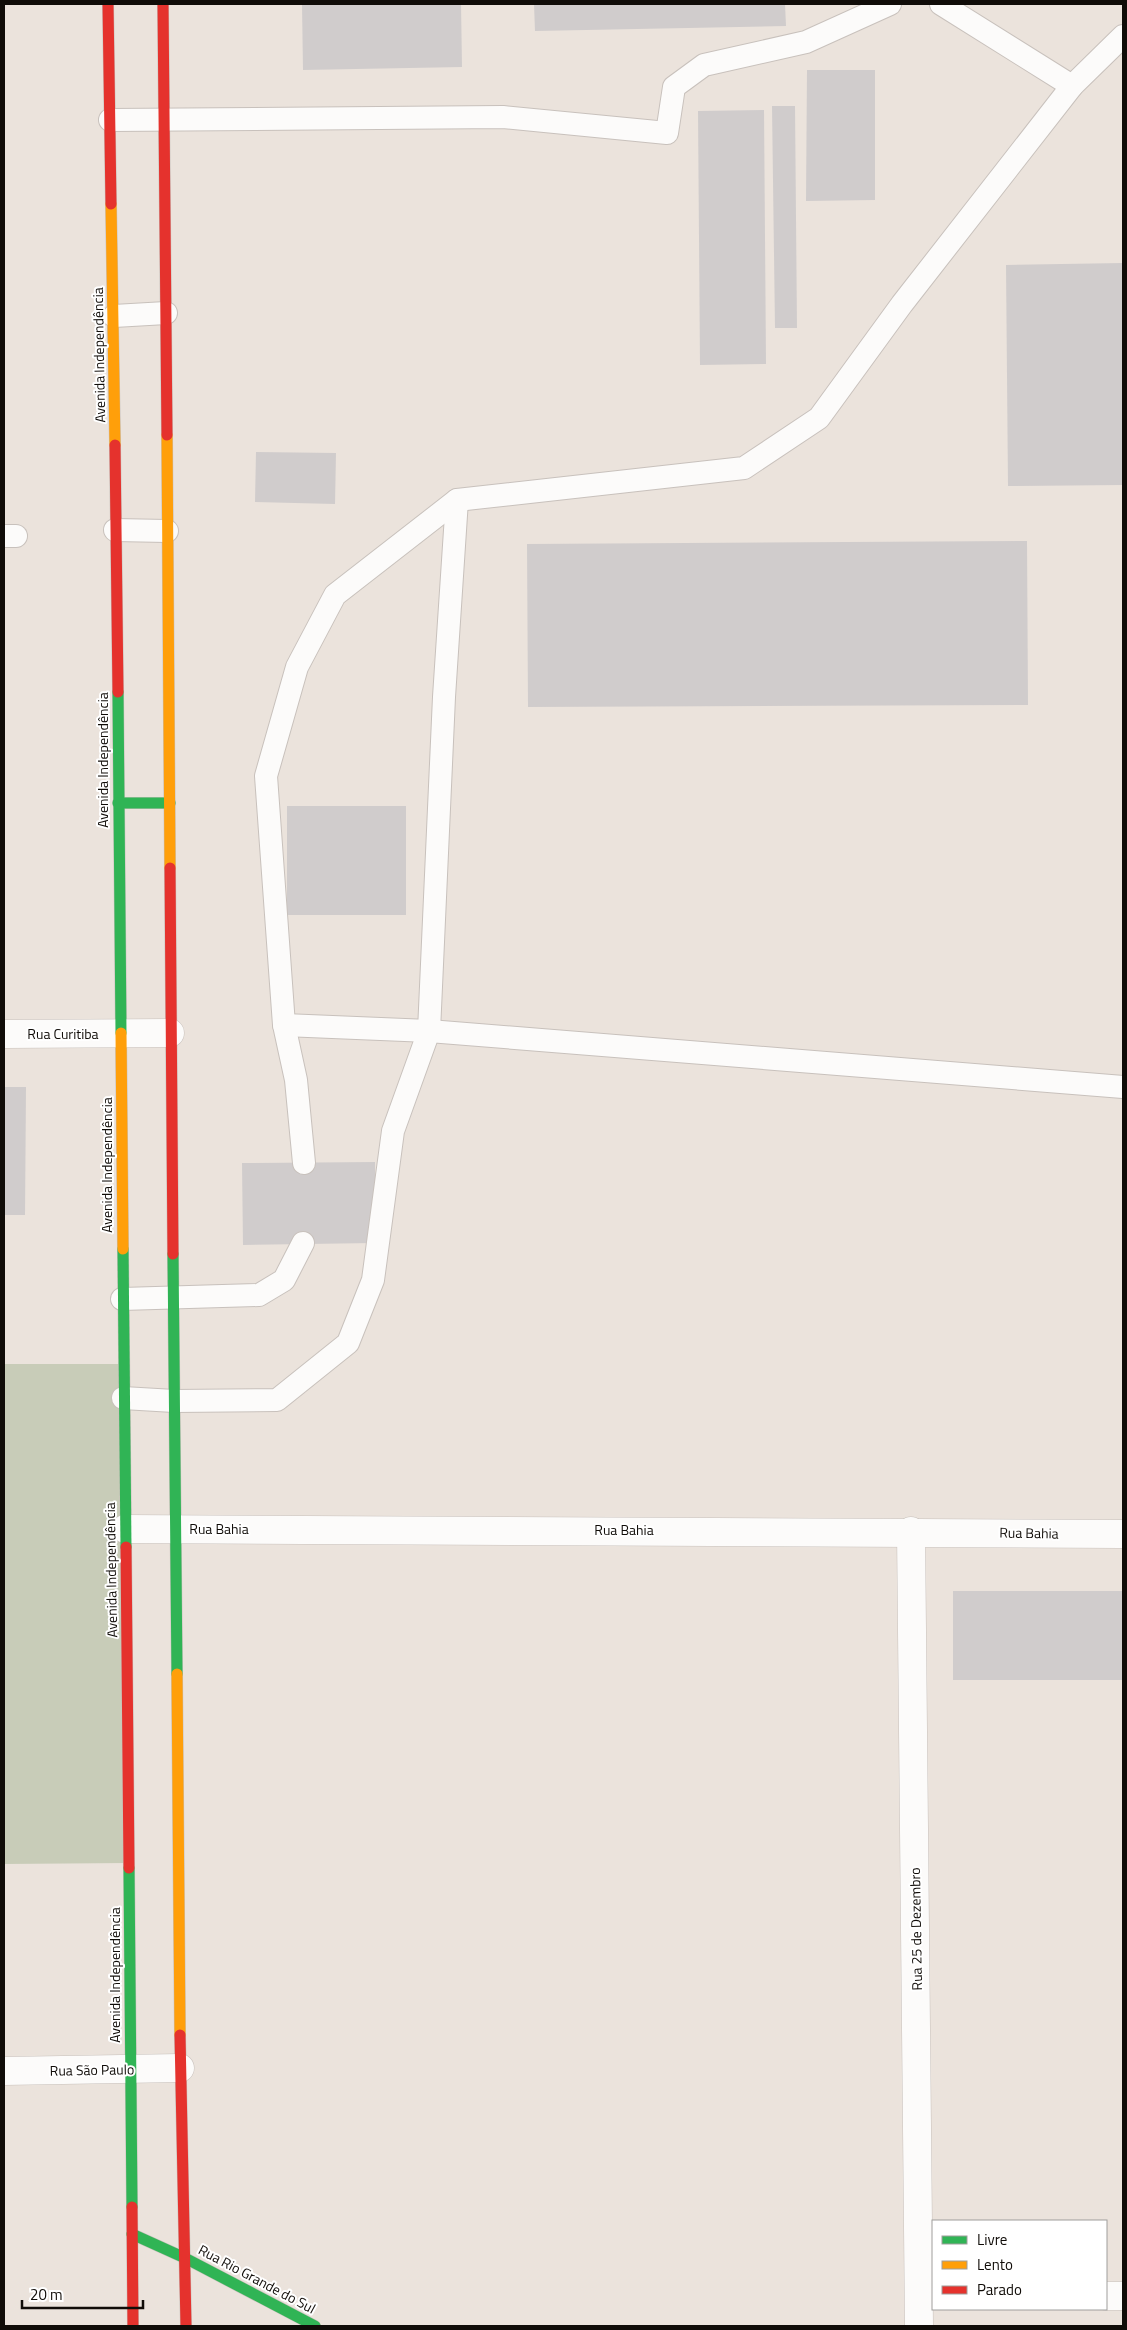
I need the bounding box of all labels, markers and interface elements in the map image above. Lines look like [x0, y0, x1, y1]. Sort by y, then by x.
street label: Avenida Independência [87, 287, 110, 423]
street label: Avenida Independência [92, 692, 113, 828]
street label: Rua Curitiba [27, 1023, 99, 1044]
street label: Avenida Independência [96, 1097, 117, 1233]
street label: Avenida Independência [99, 1502, 122, 1638]
street label: Rua Bahia [189, 1518, 249, 1539]
street label: Rua Bahia [594, 1519, 654, 1540]
street label: Rua Bahia [999, 1521, 1059, 1544]
street label: Rua 25 de Dezembro [904, 1867, 927, 1991]
street label: Avenida Independência [104, 1907, 125, 2043]
street label: Rua São Paulo [50, 2058, 134, 2081]
legend [932, 2220, 1107, 2310]
text: Livre [977, 2228, 1007, 2251]
street label: Rua Rio Grande do Sul [195, 2239, 320, 2318]
text: Lento [977, 2253, 1013, 2276]
scale bar [22, 2278, 144, 2310]
text: Parado [977, 2278, 1022, 2301]
text: 20 m [30, 2283, 63, 2306]

